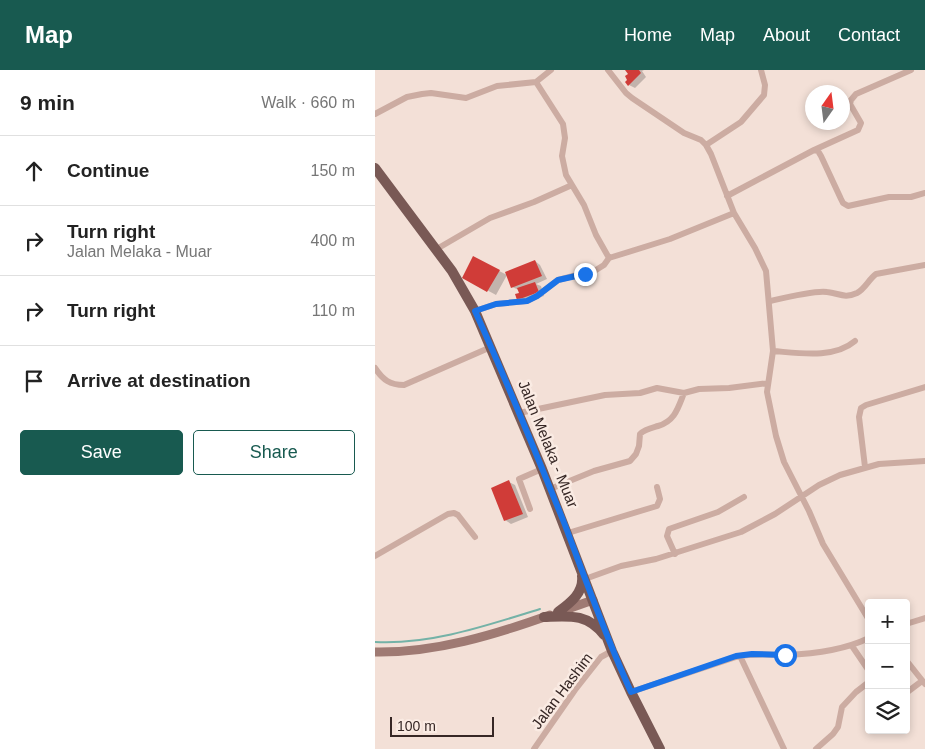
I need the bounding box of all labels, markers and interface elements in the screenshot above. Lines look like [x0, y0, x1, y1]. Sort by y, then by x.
text: Map [25, 21, 73, 48]
text: Home [624, 25, 672, 45]
text: Map [700, 25, 735, 45]
text: About [763, 25, 810, 45]
text: Contact [838, 25, 900, 45]
north arrow [805, 85, 850, 130]
text: 9 min [20, 91, 75, 114]
text: Walk · 660 m [261, 94, 355, 111]
icon: ahead [20, 157, 48, 185]
text: Continue [67, 160, 149, 181]
text: 150 m [311, 162, 355, 179]
text: Turn right [67, 221, 155, 242]
icon: right [20, 227, 48, 255]
text: 400 m [311, 232, 355, 249]
text: Jalan Melaka - Muar [67, 243, 212, 260]
route end [574, 263, 597, 286]
icon: right [20, 297, 48, 325]
text: Turn right [67, 300, 155, 321]
text: 110 m [312, 302, 355, 319]
icon: arrive [20, 367, 48, 395]
text: Arrive at destination [67, 370, 251, 391]
street label: Jalan Melaka - Muar [515, 378, 582, 510]
button: Save [20, 430, 183, 475]
button: Share [193, 430, 355, 475]
map controls [865, 599, 910, 734]
button: + [865, 599, 910, 644]
route start [774, 644, 797, 667]
button: − [865, 644, 910, 689]
street label: Jalan Hashim [527, 649, 596, 732]
button: layers [865, 689, 910, 734]
scale bar [390, 714, 494, 737]
text: 100 m [397, 718, 436, 734]

